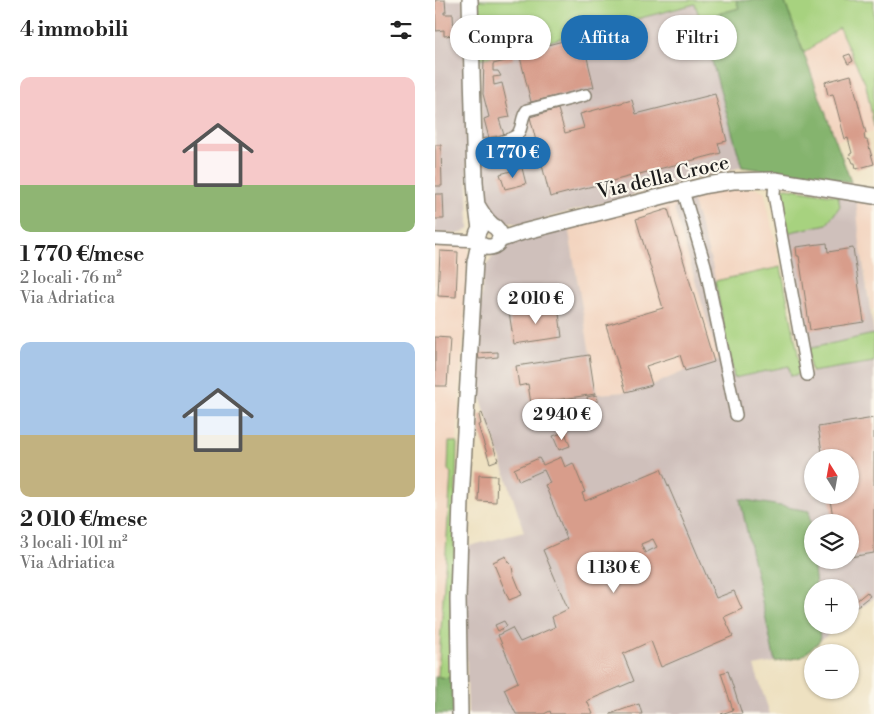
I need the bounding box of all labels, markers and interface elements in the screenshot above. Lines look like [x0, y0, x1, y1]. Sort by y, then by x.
chip: Compra [450, 15, 551, 60]
chip: Affitta [561, 15, 648, 60]
chip: Filtri [658, 15, 737, 60]
icon: filters [387, 16, 415, 44]
text: 4 immobili [20, 17, 128, 43]
icon: home [173, 110, 263, 200]
pin: 1 770 € [467, 136, 559, 179]
text: 1 770 € [486, 143, 540, 163]
street label: Via della Croce [593, 151, 732, 206]
text: 1 770 €/mese [20, 242, 144, 268]
text: 2 locali · 76 m² [20, 268, 122, 288]
pin: 2 010 € [490, 282, 582, 325]
text: Via Adriatica [20, 288, 115, 308]
text: 2 010 € [508, 289, 564, 309]
icon: home [173, 375, 263, 465]
pin: 2 940 € [516, 398, 608, 441]
text: 2 940 € [533, 405, 591, 425]
north arrow [804, 449, 859, 504]
map controls [804, 449, 859, 699]
text: 2 010 €/mese [20, 507, 147, 533]
button: layers [804, 514, 859, 569]
text: 3 locali · 101 m² [20, 533, 128, 553]
pin: 1 130 € [568, 552, 660, 594]
text: Via Adriatica [20, 553, 115, 573]
text: 1 130 € [588, 558, 640, 578]
button: + [804, 579, 859, 634]
button: − [804, 644, 859, 699]

